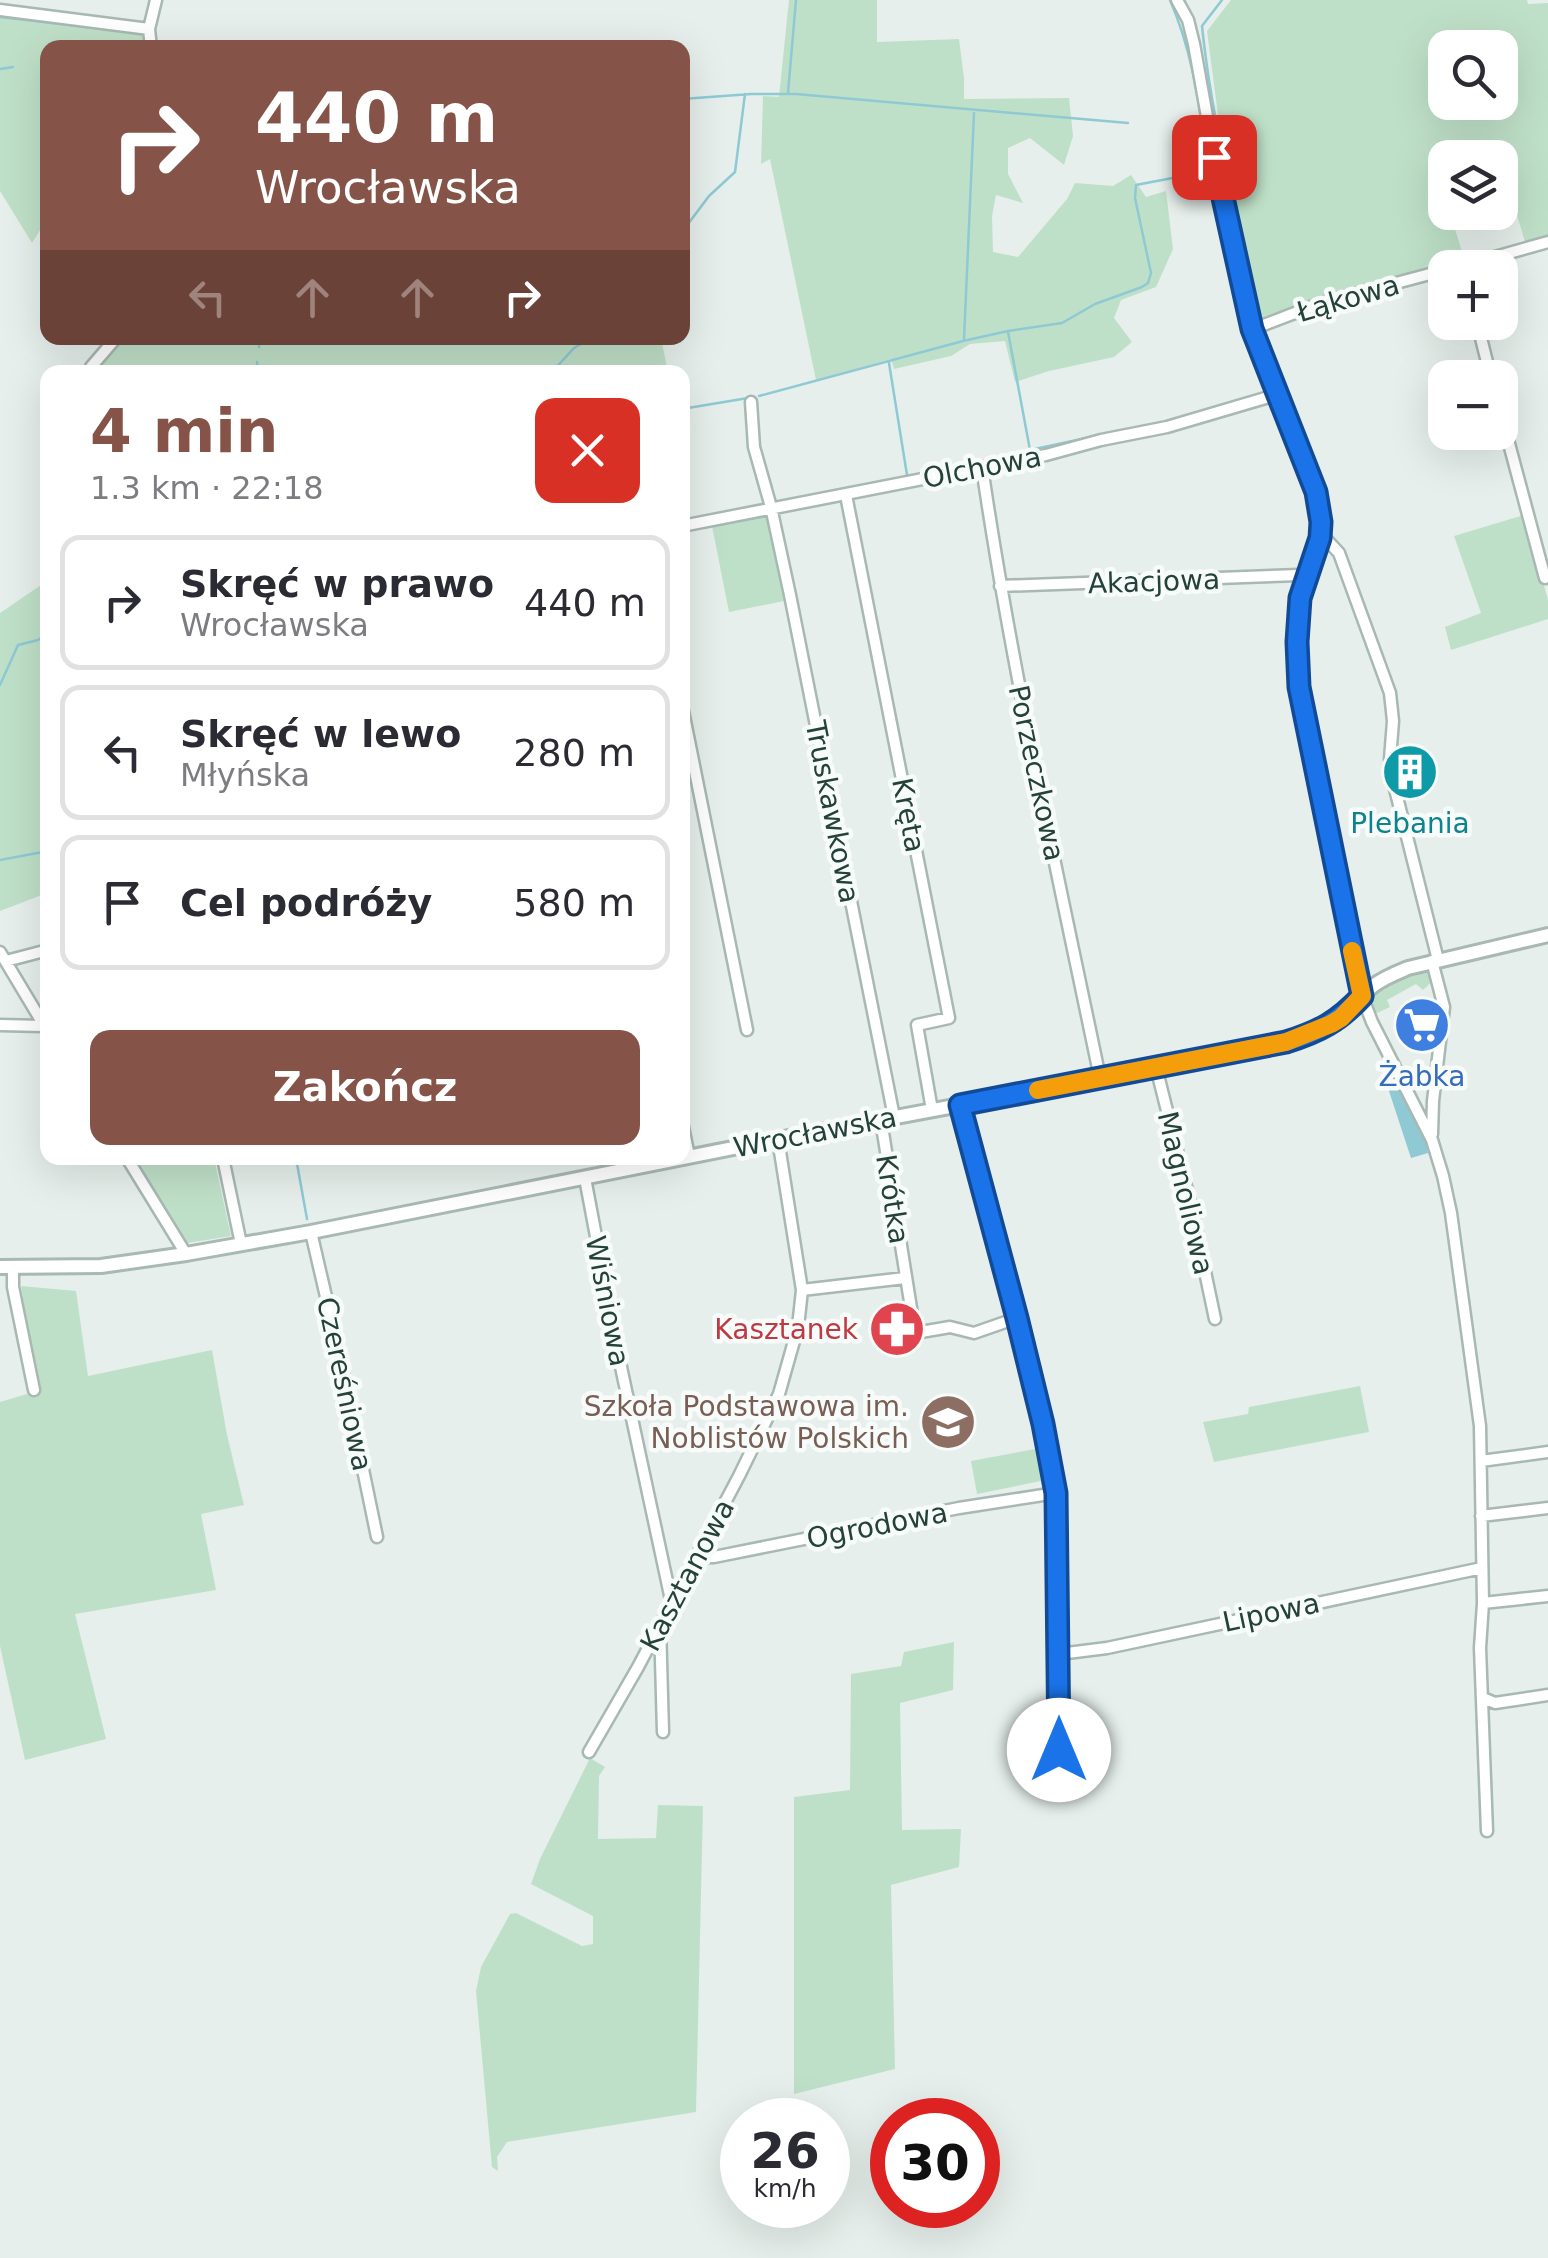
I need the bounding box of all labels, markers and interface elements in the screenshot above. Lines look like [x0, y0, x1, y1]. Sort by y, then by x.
map controls [1428, 30, 1518, 450]
button: search [1428, 30, 1518, 120]
text: 440 m [255, 77, 498, 159]
icon: right [90, 80, 220, 210]
pin [1172, 115, 1257, 200]
icon: arrive [1187, 130, 1242, 185]
button: layers [1428, 140, 1518, 230]
text: Wrocławska [255, 161, 521, 214]
button: + [1428, 250, 1518, 340]
street label: Łąkowa [1292, 268, 1403, 329]
icon: left [180, 270, 235, 325]
icon: ahead [285, 270, 340, 325]
icon: ahead [390, 270, 445, 325]
icon: right [495, 270, 550, 325]
button: − [1428, 360, 1518, 450]
text: 4 min [90, 396, 278, 466]
button: close [535, 398, 640, 503]
street label: Olchowa [920, 440, 1044, 495]
text: 1.3 km · 22:18 [90, 469, 324, 507]
text: Skręć w prawo [180, 562, 494, 606]
street label: Akacjowa [1087, 563, 1221, 600]
icon: right [95, 575, 150, 630]
text: 440 m [524, 581, 646, 625]
text: Wrocławska [180, 606, 369, 644]
street label: Porzeczkowa [1002, 682, 1071, 864]
text: Skręć w lewo [180, 712, 461, 756]
street label: Truskawkowa [798, 717, 866, 906]
icon: left [95, 725, 150, 780]
text: 280 m [513, 731, 635, 775]
building icon: Plebania [1380, 742, 1440, 802]
text: Młyńska [180, 756, 310, 794]
street label: Kręta [885, 775, 932, 855]
place label: Plebania [1350, 807, 1470, 840]
icon: arrive [95, 875, 150, 930]
text: Cel podróży [180, 881, 432, 925]
text: 580 m [513, 881, 635, 925]
supermarket icon: Żabka [1392, 995, 1452, 1055]
button: Zakończ [90, 1030, 640, 1145]
place label: Żabka [1379, 1060, 1466, 1093]
street label: Wrocławska [731, 1101, 899, 1164]
street label: Magnoliowa [1151, 1108, 1220, 1278]
street label: Krótka [869, 1152, 916, 1246]
street label: Wiśniowa [579, 1233, 636, 1369]
street label: Czereśniowa [310, 1294, 379, 1474]
pharmacy icon: Kasztanek [867, 1299, 927, 1359]
place label: Kasztanek [714, 1313, 859, 1346]
place label: Szkoła Podstawowa im. Noblistów Polskich [584, 1390, 909, 1455]
school or university icon: Szkoła Podstawowa im. Noblistów Polskich [918, 1392, 978, 1452]
street label: Kasztanowa [634, 1494, 741, 1657]
street label: Ogrodowa [804, 1496, 950, 1555]
street label: Lipowa [1220, 1586, 1323, 1639]
position arrow [1007, 1698, 1111, 1802]
speed limit sign: 30 [870, 2098, 1000, 2228]
text: 26 [750, 2122, 820, 2180]
text: km/h [753, 2174, 817, 2203]

